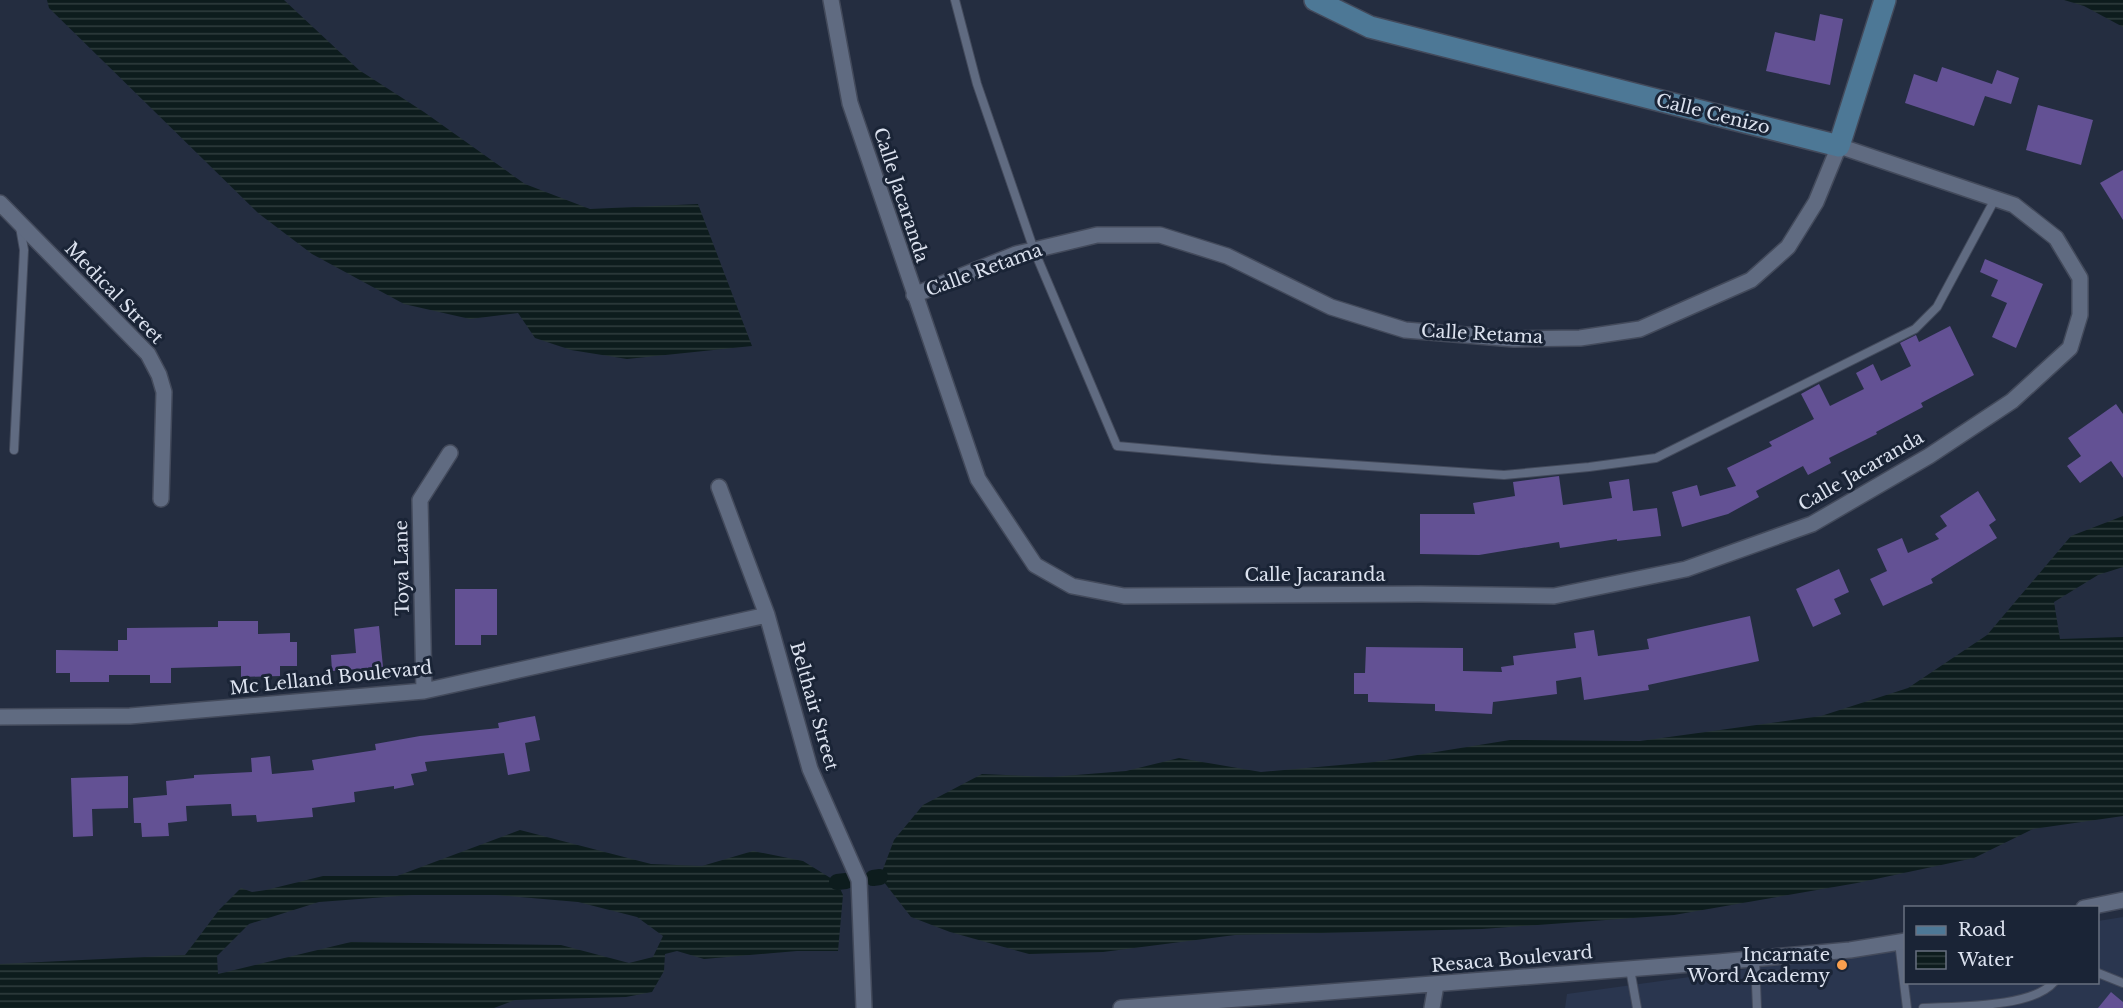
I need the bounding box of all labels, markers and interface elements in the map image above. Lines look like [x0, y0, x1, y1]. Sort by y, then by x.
street label: Calle Cenizo [1654, 89, 1772, 139]
street label: Calle Jacaranda [869, 125, 933, 265]
street label: Medical Street [60, 238, 168, 348]
street label: Calle Retama [923, 239, 1045, 301]
street label: Calle Retama [1420, 320, 1544, 348]
street label: Calle Jacaranda [1795, 426, 1927, 516]
street label: Toya Lane [390, 520, 414, 616]
street label: Calle Jacaranda [1245, 564, 1385, 586]
street label: Belthair Street [785, 639, 843, 773]
street label: Mc Lelland Boulevard [229, 656, 433, 700]
legend [1904, 906, 2099, 984]
text: Road [1958, 919, 2006, 941]
street label: Resaca Boulevard [1430, 941, 1594, 977]
place label: Incarnate Word Academy [1686, 944, 1830, 987]
text: Water [1957, 949, 2014, 971]
marker: Incarnate Word Academy [1835, 958, 1849, 972]

